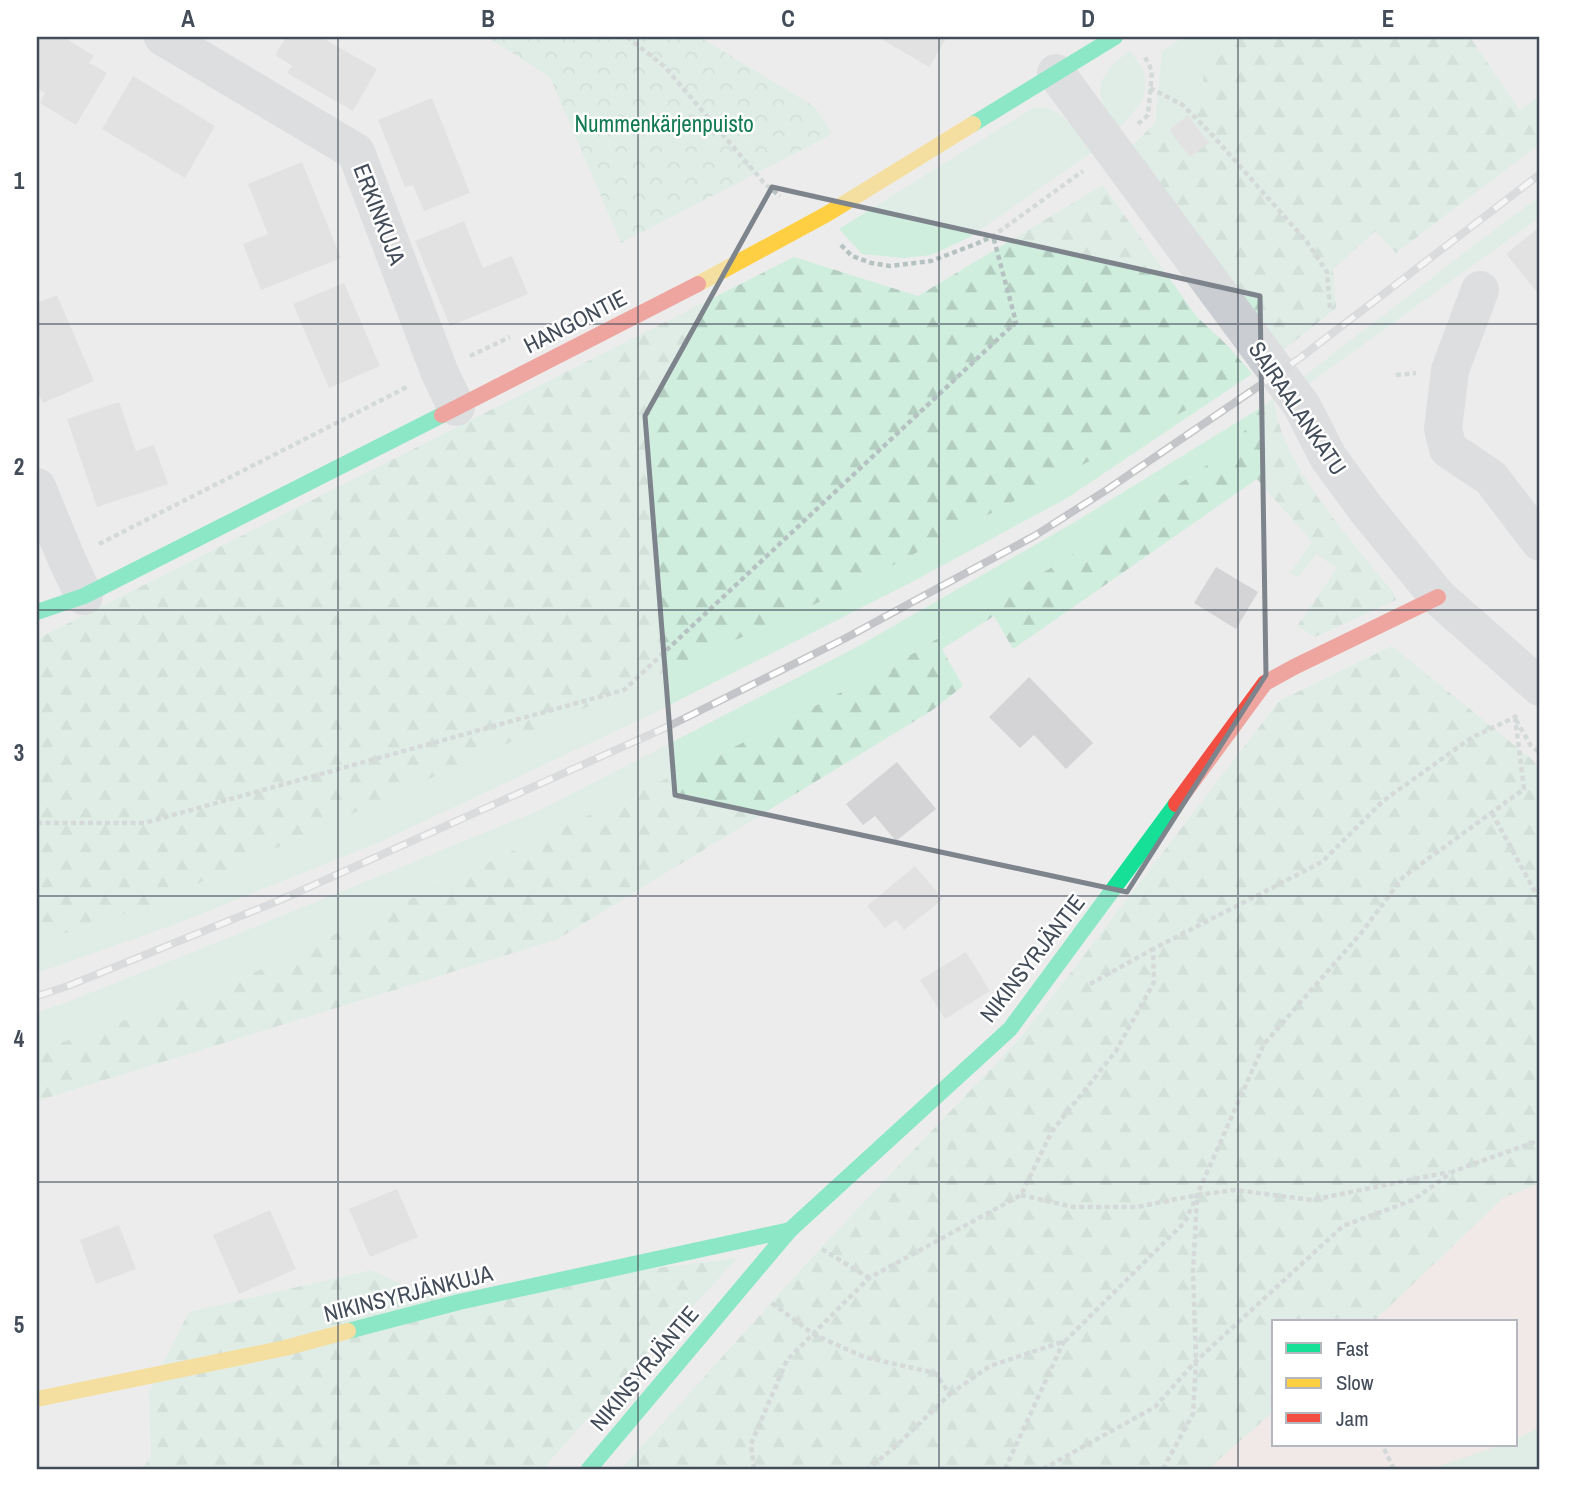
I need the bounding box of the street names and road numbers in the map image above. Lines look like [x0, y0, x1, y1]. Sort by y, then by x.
street label: ERKINKUJA [347, 159, 414, 269]
street label: HANGONTIE [518, 282, 632, 360]
street label: SAIRAALANKATU [1242, 335, 1354, 481]
street label: NIKINSYRJÄNTIE [972, 888, 1092, 1028]
street label: NIKINSYRJÄNKUJA [320, 1257, 496, 1329]
street label: NIKINSYRJÄNTIE [583, 1299, 705, 1437]

